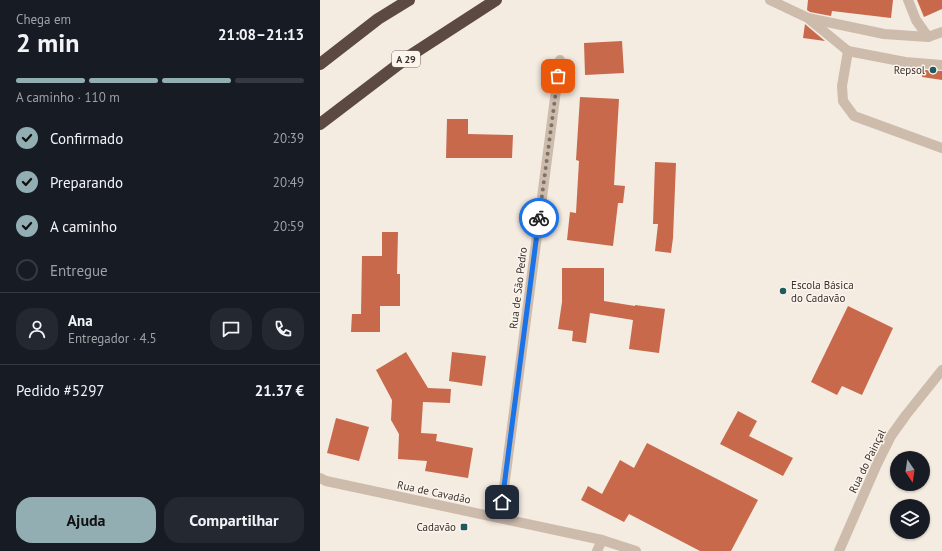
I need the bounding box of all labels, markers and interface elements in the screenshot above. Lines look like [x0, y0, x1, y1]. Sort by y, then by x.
text: Chega em [16, 11, 71, 28]
text: 21:08–21:13 [218, 25, 304, 44]
text: 2 min [16, 26, 79, 59]
road number: A 29 [392, 51, 420, 67]
pin [541, 59, 575, 93]
place label: Repsol [894, 63, 926, 77]
icon: bag [547, 65, 569, 87]
marker: Repsol [928, 65, 938, 75]
text: A caminho · 110 m [16, 89, 120, 106]
icon: check [16, 127, 38, 149]
text: Confirmado [50, 129, 123, 148]
text: 20:39 [273, 130, 304, 147]
icon: check [16, 171, 38, 193]
text: Preparando [50, 173, 123, 192]
text: 20:49 [273, 174, 304, 191]
courier [519, 198, 559, 238]
icon: bike [528, 207, 550, 229]
icon: check [16, 215, 38, 237]
text: A caminho [50, 217, 117, 236]
text: 20:59 [273, 218, 304, 235]
street label: Rua de São Pedro [506, 246, 530, 330]
text: Entregue [50, 261, 108, 280]
place label: Escola Básica do Cadavão [791, 278, 854, 305]
marker: Escola Básica do Cadavão [778, 286, 788, 296]
button: person [16, 308, 58, 350]
button: chat [210, 308, 252, 350]
button: phone [262, 308, 304, 350]
text: Ana [68, 311, 93, 330]
text: Entregador · 4.5 [68, 330, 157, 347]
text: Pedido #5297 [16, 381, 105, 400]
text: 21.37 € [255, 381, 304, 400]
street label: Rua do Painçal [846, 426, 889, 495]
north arrow [890, 451, 930, 491]
map controls [890, 451, 930, 539]
street label: Rua de Cavadão [396, 477, 472, 507]
pin [485, 485, 519, 519]
icon: home [491, 491, 513, 513]
button: Ajuda [16, 497, 156, 543]
button: Compartilhar [164, 497, 304, 543]
button: layers [890, 499, 930, 539]
place label: Cadavão [416, 520, 456, 534]
marker: Cadavão [459, 522, 469, 532]

